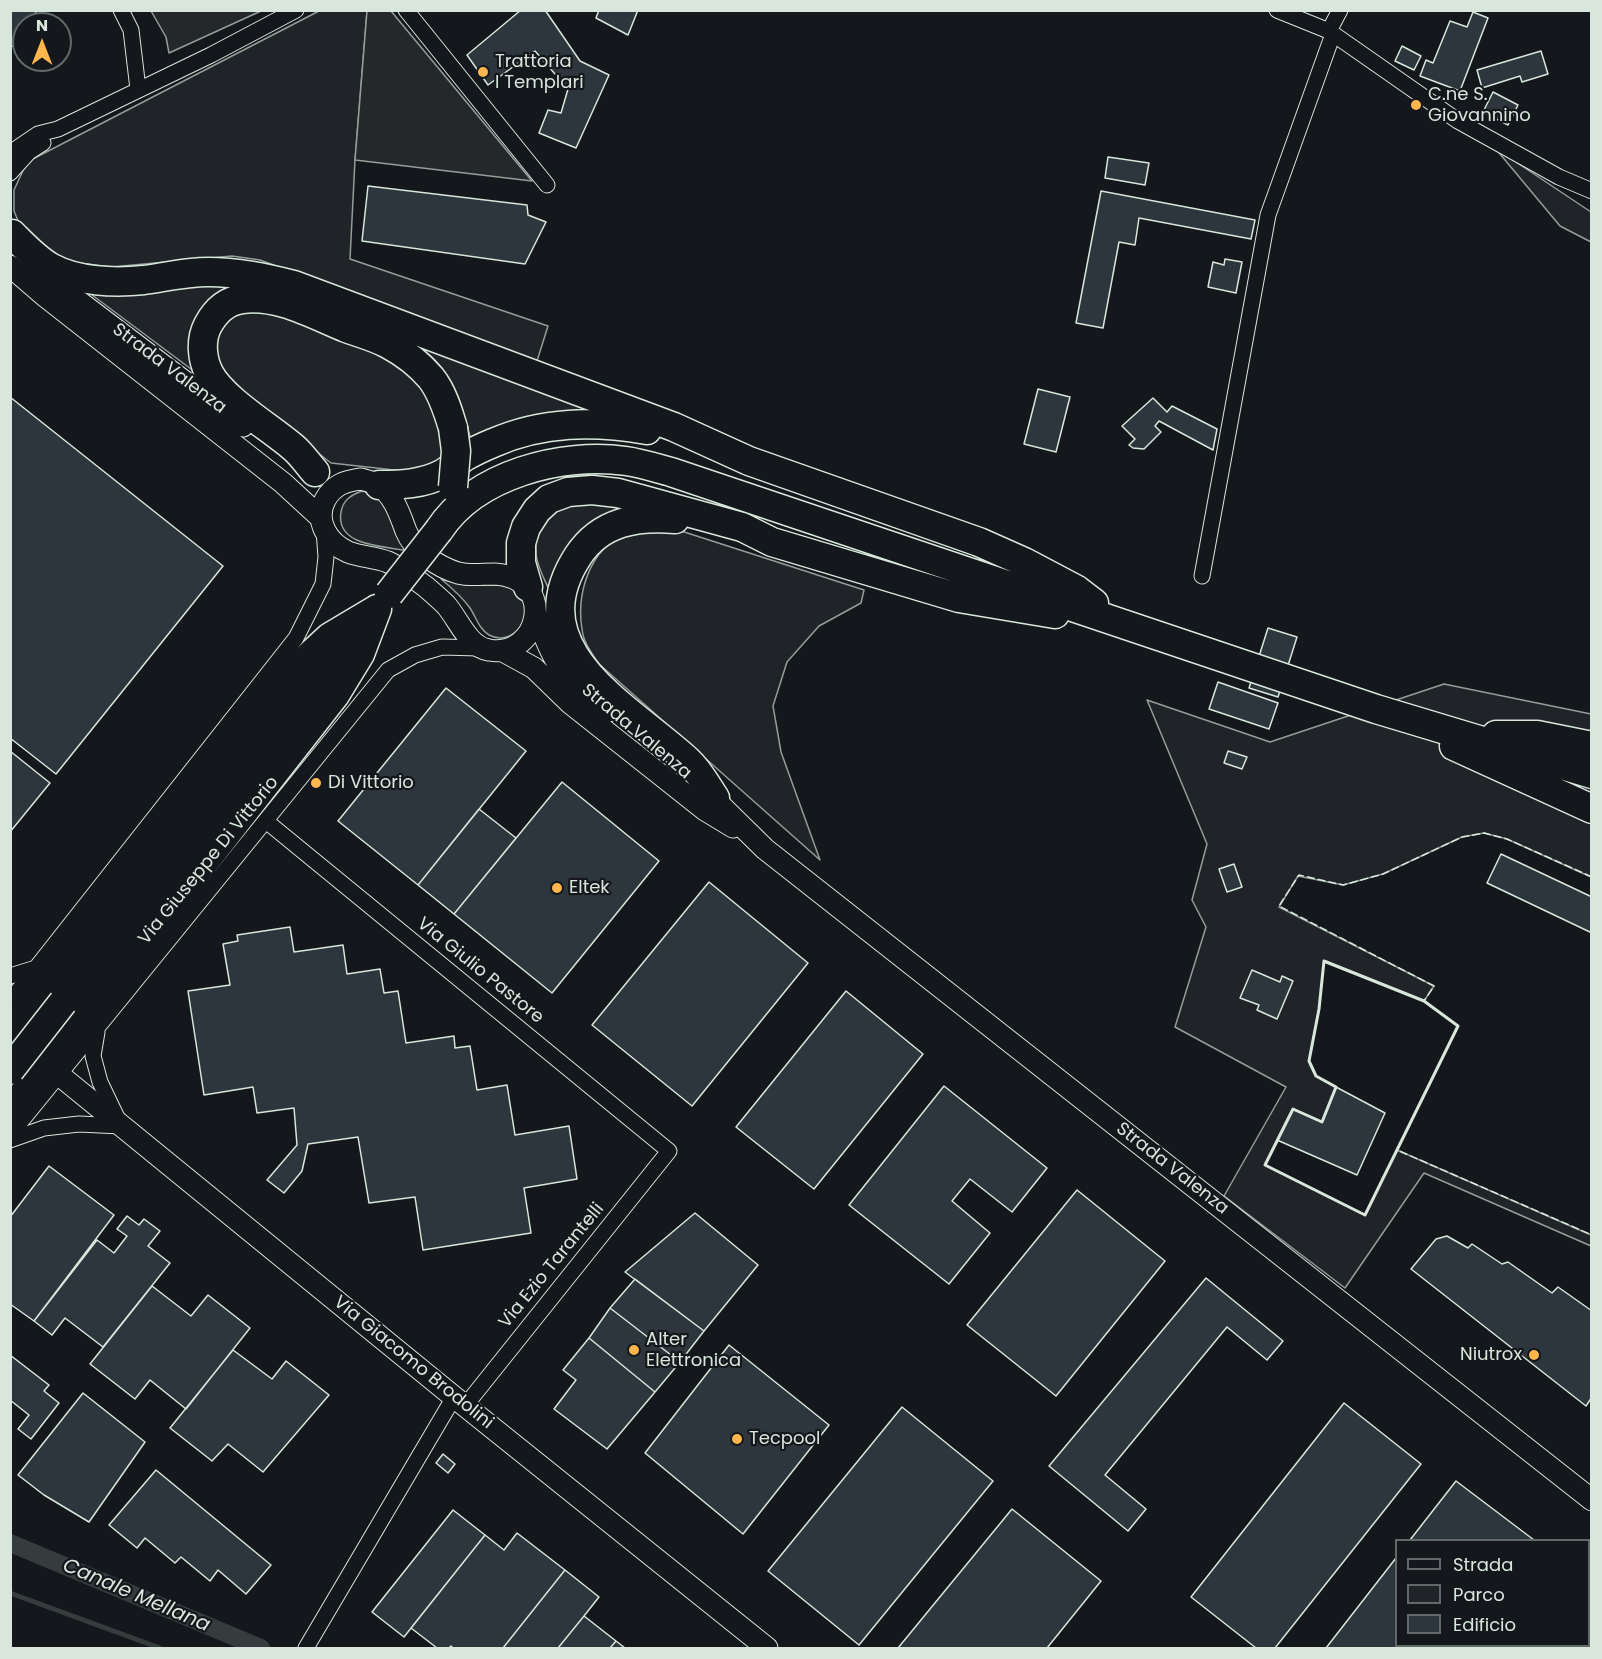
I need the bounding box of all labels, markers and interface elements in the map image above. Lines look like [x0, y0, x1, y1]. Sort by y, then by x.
north arrow [12, 12, 72, 72]
text: N [36, 14, 48, 37]
place label: Trattoria I Templari [495, 51, 584, 94]
marker: Trattoria I Templari [476, 65, 490, 79]
place label: C.ne S. Giovannino [1428, 84, 1531, 127]
marker: C.ne S. Giovannino [1409, 98, 1423, 112]
street label: Strada Valenza [108, 319, 230, 419]
street label: Strada Valenza [577, 680, 695, 784]
place label: Di Vittorio [328, 772, 414, 794]
street label: Via Giuseppe Di Vittorio [134, 773, 284, 949]
marker: Di Vittorio [309, 776, 323, 790]
place label: Eltek [569, 877, 610, 899]
marker: Eltek [550, 881, 564, 895]
street label: Via Giulio Pastore [412, 913, 548, 1029]
street label: Strada Valenza [1111, 1118, 1233, 1220]
street label: Via Ezio Tarantelli [495, 1199, 609, 1333]
street label: Via Giacomo Brodolini [329, 1292, 497, 1434]
place label: Alter Elettronica [646, 1329, 741, 1372]
marker: Alter Elettronica [627, 1343, 641, 1357]
place label: Niutrox [1460, 1344, 1522, 1366]
marker: Niutrox [1527, 1348, 1541, 1362]
place label: Tecpool [749, 1428, 820, 1450]
marker: Tecpool [730, 1432, 744, 1446]
legend [1395, 1539, 1590, 1647]
text: Strada [1453, 1552, 1513, 1577]
water label: Canale Mellana [59, 1554, 213, 1638]
text: Parco [1453, 1582, 1505, 1607]
text: Edificio [1453, 1612, 1516, 1637]

